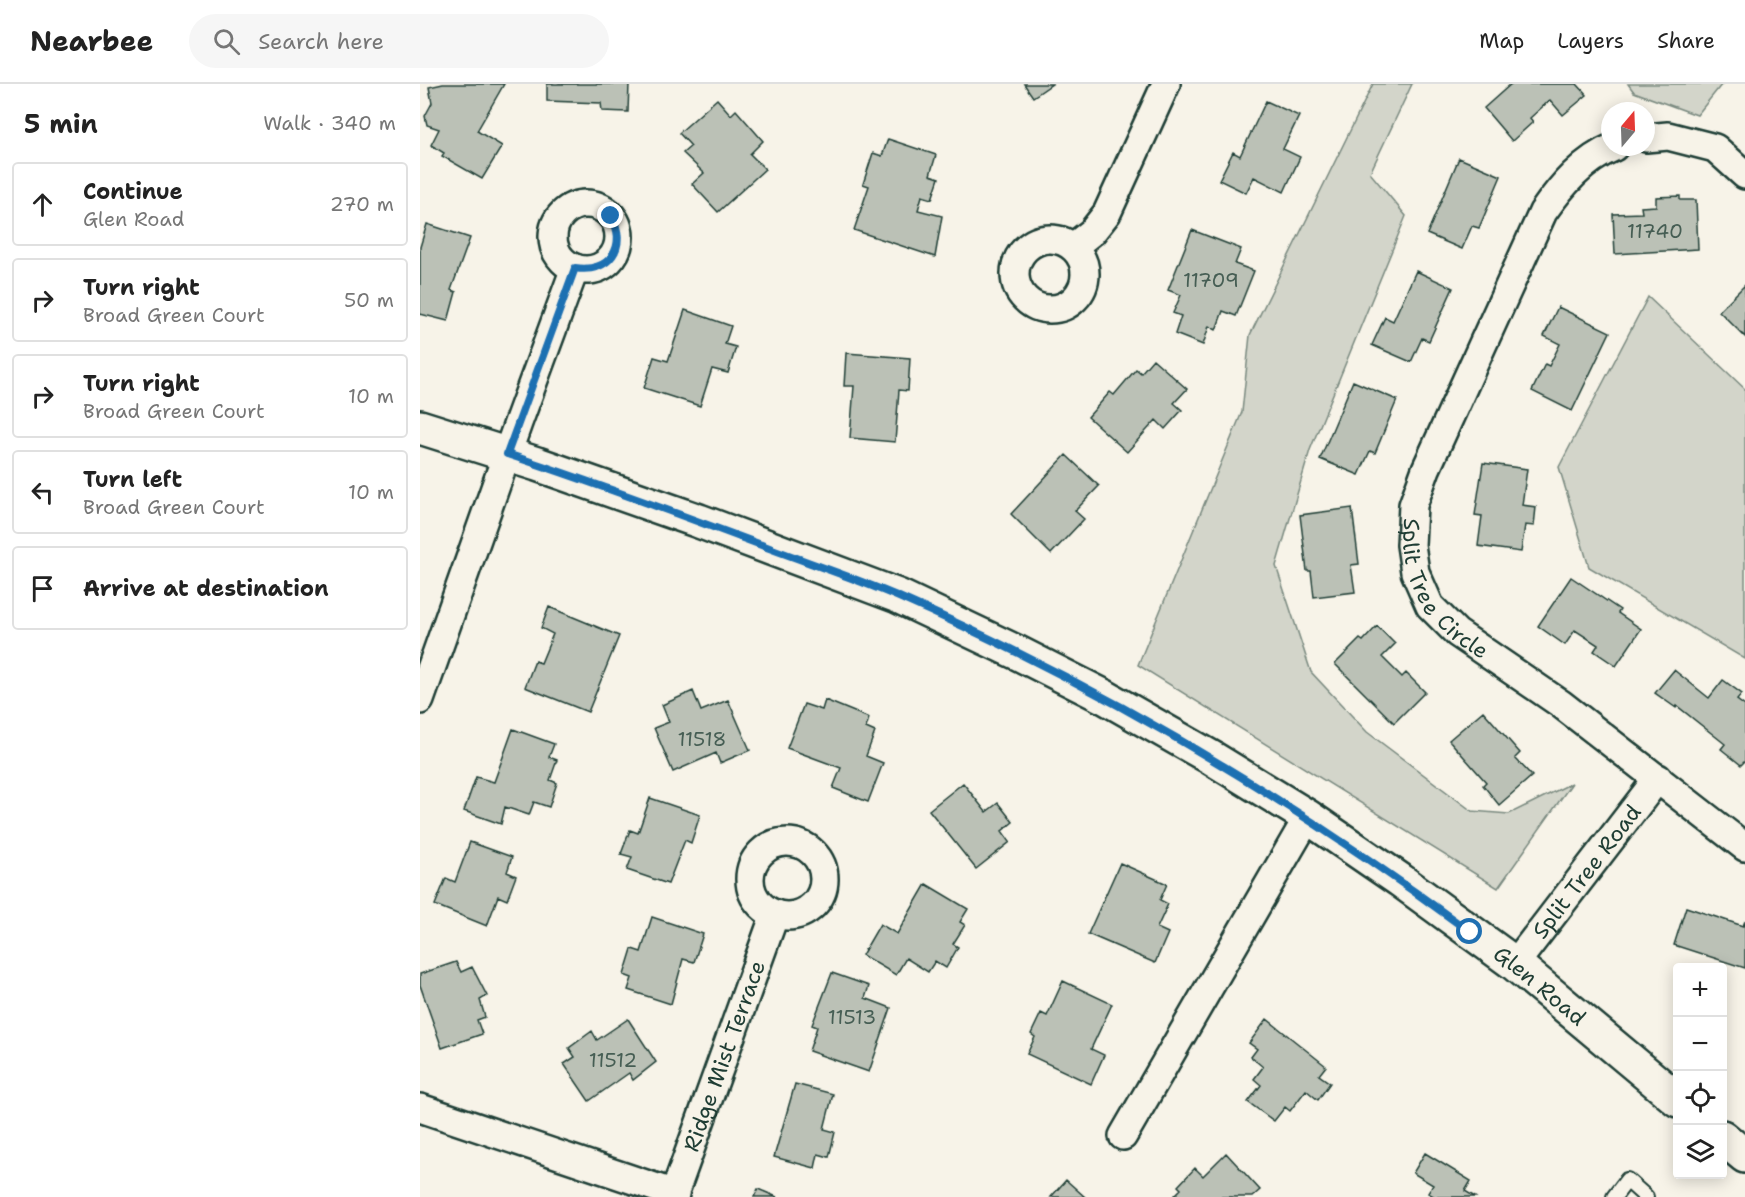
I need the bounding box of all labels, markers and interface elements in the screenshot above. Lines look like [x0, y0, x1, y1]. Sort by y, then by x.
search box [189, 14, 609, 68]
text: Nearbee [30, 22, 153, 60]
icon: search [210, 25, 243, 58]
text: Search here [258, 27, 384, 56]
text: Map [1479, 27, 1524, 55]
text: Layers [1557, 27, 1624, 55]
text: Share [1657, 27, 1715, 55]
north arrow [1601, 102, 1655, 156]
text: 5 min [24, 106, 98, 141]
text: Walk · 340 m [263, 110, 396, 136]
text: Continue [83, 177, 183, 206]
icon: ahead [26, 188, 59, 221]
text: 270 m [330, 191, 394, 217]
route end [597, 202, 623, 228]
text: Glen Road [83, 206, 184, 232]
house number: 11740 [1627, 218, 1683, 244]
house number: 11709 [1183, 267, 1239, 293]
text: Turn right [83, 273, 200, 302]
icon: right [26, 284, 59, 317]
text: 50 m [344, 287, 394, 313]
text: Broad Green Court [83, 302, 265, 328]
text: Turn right [83, 369, 200, 398]
icon: right [26, 380, 59, 413]
text: 10 m [348, 383, 394, 409]
text: Broad Green Court [83, 398, 265, 424]
text: Turn left [83, 465, 182, 494]
icon: left [26, 476, 59, 509]
text: 10 m [348, 479, 394, 505]
text: Broad Green Court [83, 494, 265, 520]
street label: Split Tree Circle [1396, 518, 1494, 665]
icon: arrive [26, 572, 59, 605]
text: Arrive at destination [83, 574, 329, 603]
house number: 11518 [677, 726, 727, 752]
street label: Split Tree Road [1526, 798, 1648, 945]
route start [1456, 918, 1482, 944]
street label: Glen Road [1488, 939, 1592, 1032]
street label: Ridge Mist Terrace [677, 957, 772, 1156]
map controls [1673, 963, 1727, 1179]
button: + [1673, 963, 1727, 1017]
house number: 11513 [828, 1004, 876, 1030]
button: − [1673, 1017, 1727, 1071]
house number: 11512 [589, 1047, 637, 1073]
button: locate [1673, 1071, 1727, 1125]
button: layers [1673, 1125, 1727, 1179]

